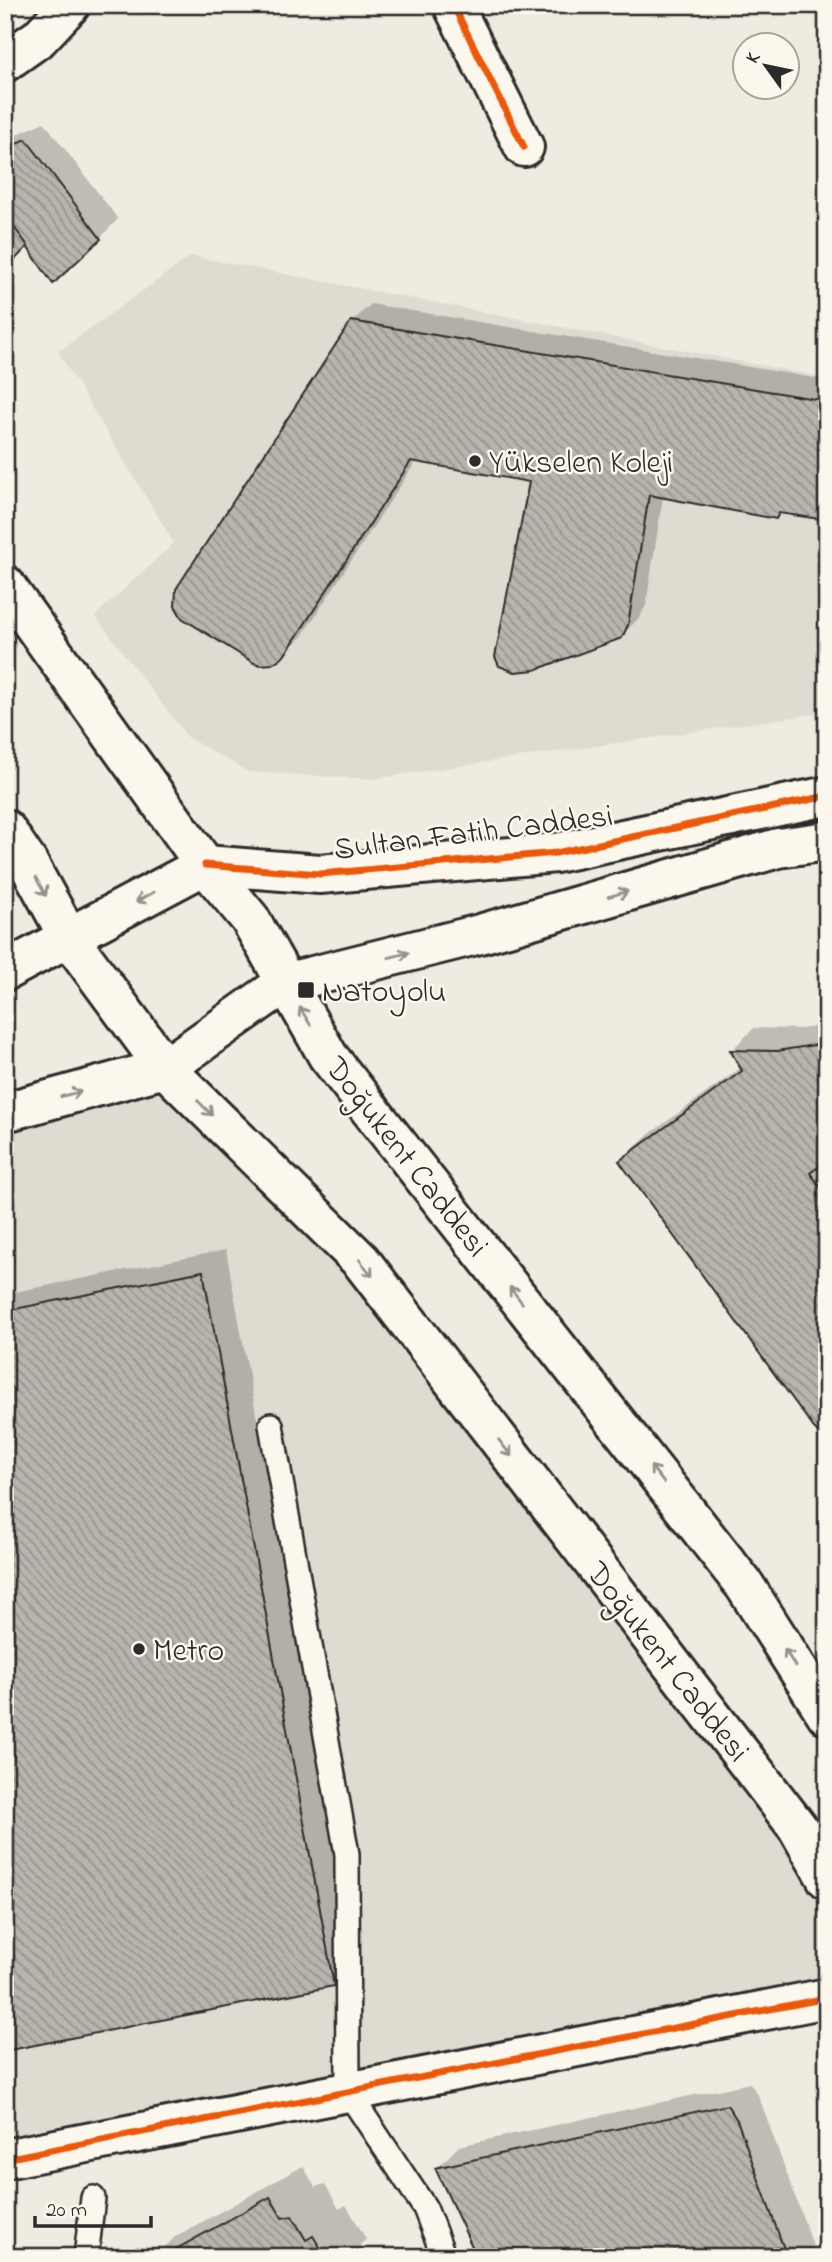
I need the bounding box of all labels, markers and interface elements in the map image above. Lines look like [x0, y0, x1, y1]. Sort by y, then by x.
north arrow [730, 32, 800, 102]
text: K [740, 46, 768, 69]
place label: Yükselen Koleji [489, 441, 673, 488]
marker: Yükselen Koleji [467, 453, 483, 469]
street label: Sultan Fatih Caddesi [331, 794, 616, 875]
one-way arrow [35, 876, 48, 897]
one-way arrow [607, 887, 629, 900]
one-way arrow [135, 890, 155, 904]
one-way arrow [387, 947, 410, 961]
place label: Natoyolu [322, 970, 446, 1017]
marker: Natoyolu [296, 980, 316, 1000]
one-way arrow [298, 1007, 312, 1027]
street label: Doğukent Caddesi [311, 1047, 499, 1269]
one-way arrow [59, 1087, 82, 1100]
one-way arrow [197, 1099, 214, 1116]
one-way arrow [359, 1259, 374, 1277]
one-way arrow [509, 1286, 524, 1305]
one-way arrow [498, 1439, 513, 1457]
one-way arrow [649, 1465, 664, 1483]
street label: Doğukent Caddesi [572, 1552, 760, 1774]
place label: Metro [153, 1629, 224, 1676]
marker: Metro [131, 1641, 147, 1657]
one-way arrow [783, 1648, 797, 1668]
scale bar [35, 2185, 150, 2229]
text: 20 m [46, 2196, 87, 2226]

